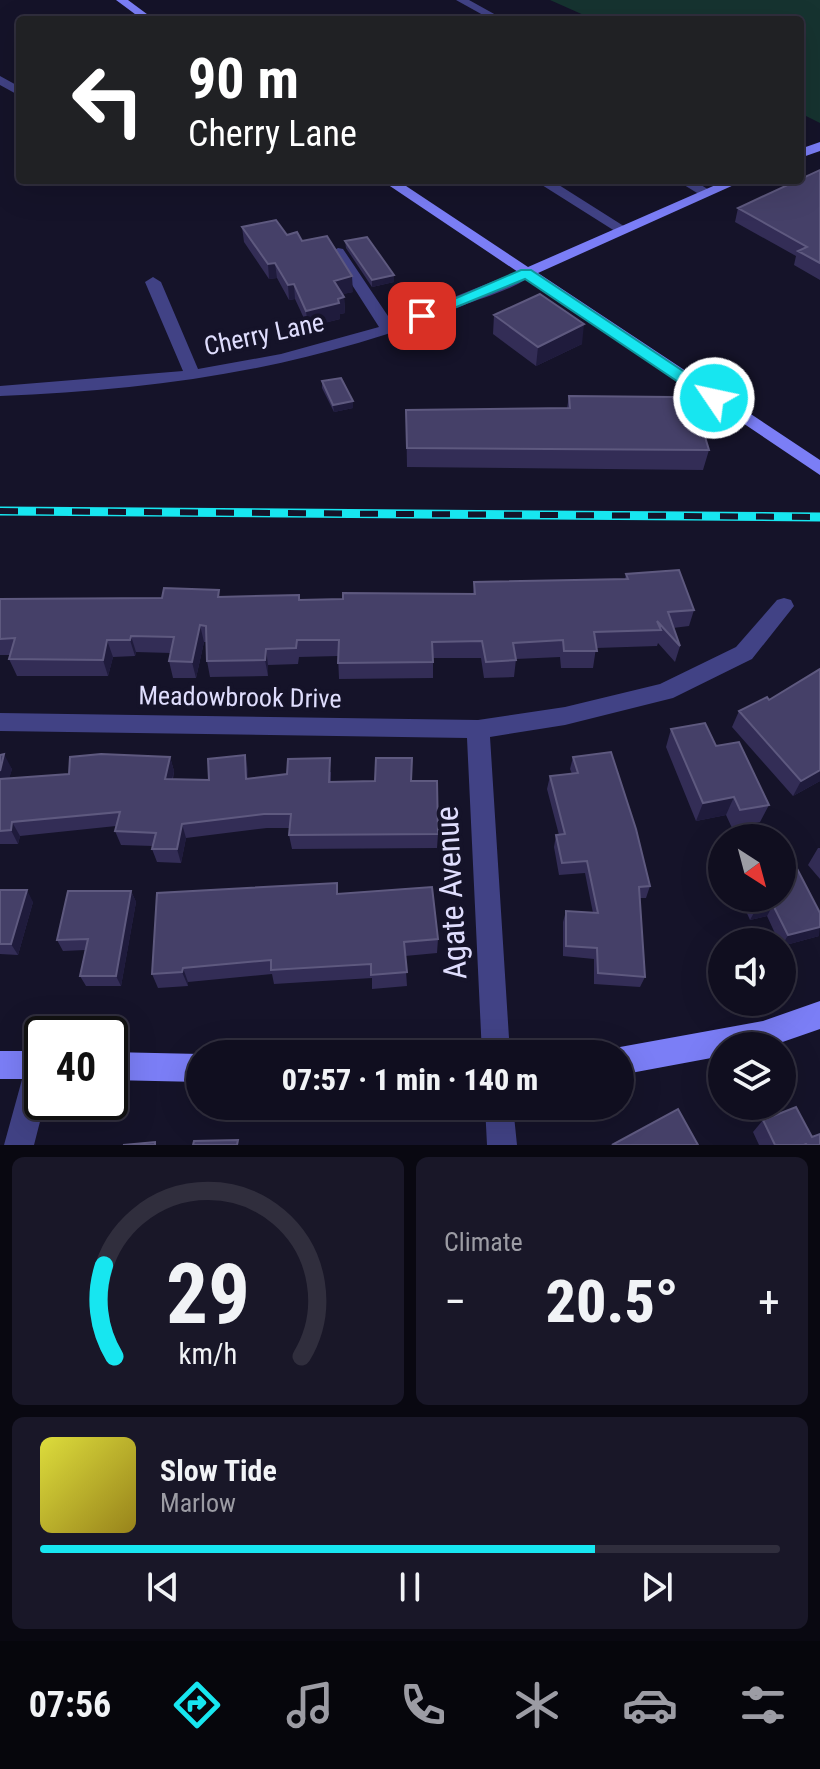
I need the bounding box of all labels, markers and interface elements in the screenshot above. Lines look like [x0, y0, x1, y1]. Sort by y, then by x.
text: 90 m [188, 46, 299, 112]
icon: left [56, 48, 160, 152]
text: Cherry Lane [188, 113, 357, 155]
pin [388, 282, 456, 350]
icon: arrive [400, 294, 444, 338]
street label: Cherry Lane [201, 307, 327, 361]
position arrow [672, 356, 756, 440]
street label: Meadowbrook Drive [138, 680, 342, 714]
street label: Agate Avenue [427, 805, 475, 981]
north arrow [708, 824, 796, 912]
map controls [708, 824, 796, 1120]
button: sound [708, 928, 796, 1016]
speed limit sign: 40 [24, 1016, 128, 1120]
button: layers [708, 1032, 796, 1120]
text: 07:57 · 1 min · 140 m [282, 1062, 538, 1097]
text: Climate [444, 1227, 523, 1257]
text: 29 [166, 1246, 250, 1343]
text: 20.5° [546, 1266, 679, 1337]
text: − [444, 1276, 466, 1328]
text: + [758, 1276, 780, 1328]
text: km/h [179, 1337, 237, 1371]
text: Slow Tide [160, 1453, 277, 1488]
text: Marlow [160, 1488, 236, 1518]
icon: previous [141, 1565, 185, 1609]
icon: pause [388, 1565, 432, 1609]
icon: next [635, 1565, 679, 1609]
icon: directions [169, 1677, 225, 1733]
icon: music [282, 1677, 338, 1733]
icon: phone [395, 1677, 451, 1733]
icon: climate [509, 1677, 565, 1733]
icon: car [622, 1677, 678, 1733]
icon: filters [735, 1677, 791, 1733]
text: 07:56 [29, 1684, 111, 1726]

